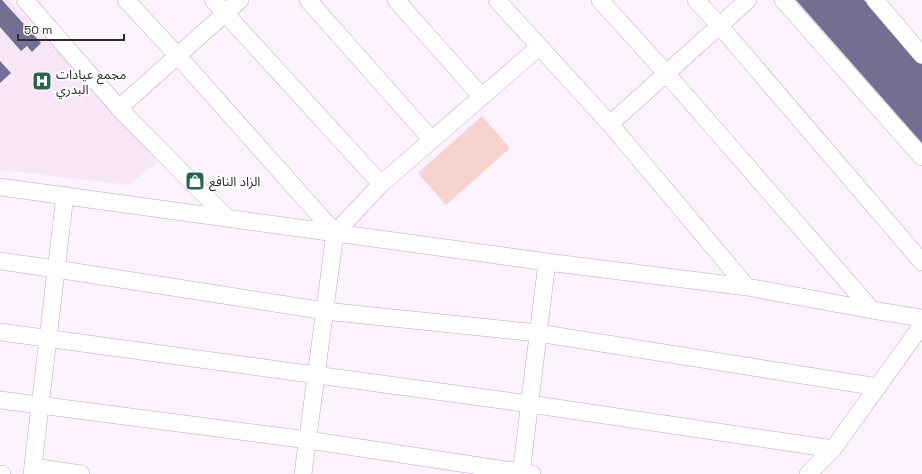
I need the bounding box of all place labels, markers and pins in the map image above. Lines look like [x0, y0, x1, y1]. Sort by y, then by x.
place label: مجمع عيادات البدري [56, 66, 126, 100]
hospital icon: مجمع عيادات البدري [31, 70, 53, 92]
shop icon: الزاد النافع [184, 170, 206, 192]
place label: الزاد النافع [209, 173, 260, 192]

